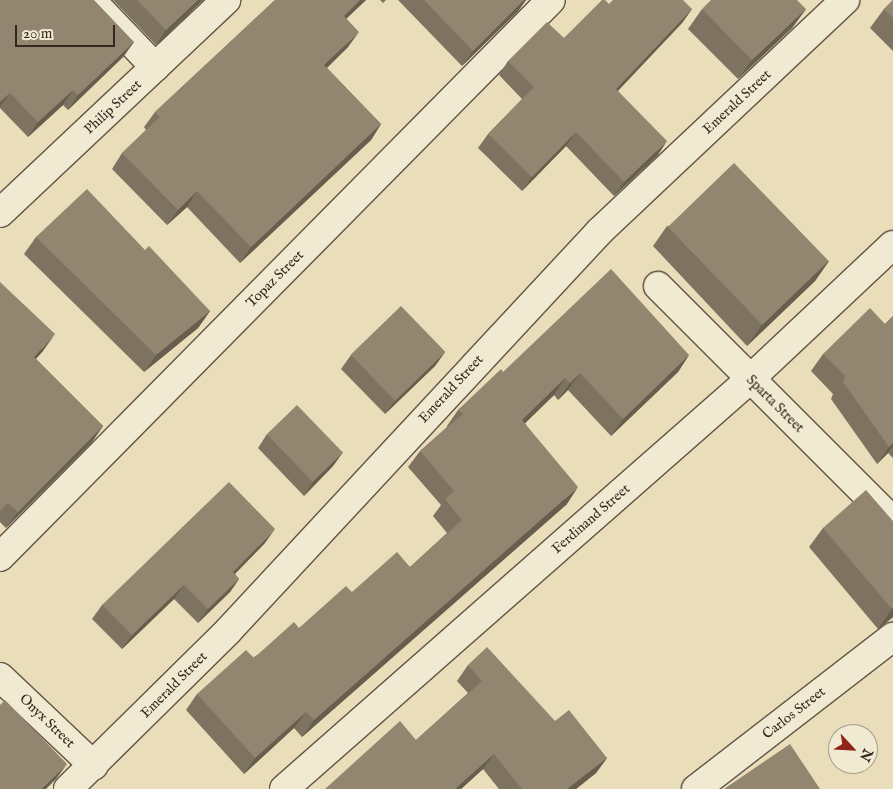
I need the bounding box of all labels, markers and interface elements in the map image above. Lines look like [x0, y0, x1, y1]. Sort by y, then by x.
scale bar [18, 15, 118, 47]
text: 20 m [23, 24, 52, 43]
street label: Emerald Street [699, 66, 775, 138]
street label: Philip Street [81, 76, 145, 138]
street label: Topaz Street [243, 247, 307, 311]
street label: Emerald Street [415, 351, 487, 427]
street label: Sparta Street [743, 372, 807, 436]
street label: Ferdinand Street [549, 481, 633, 557]
street label: Emerald Street [137, 648, 211, 722]
street label: Carlos Street [759, 683, 829, 743]
street label: Onyx Street [16, 690, 78, 752]
north arrow [828, 724, 878, 774]
text: N [855, 746, 876, 764]

